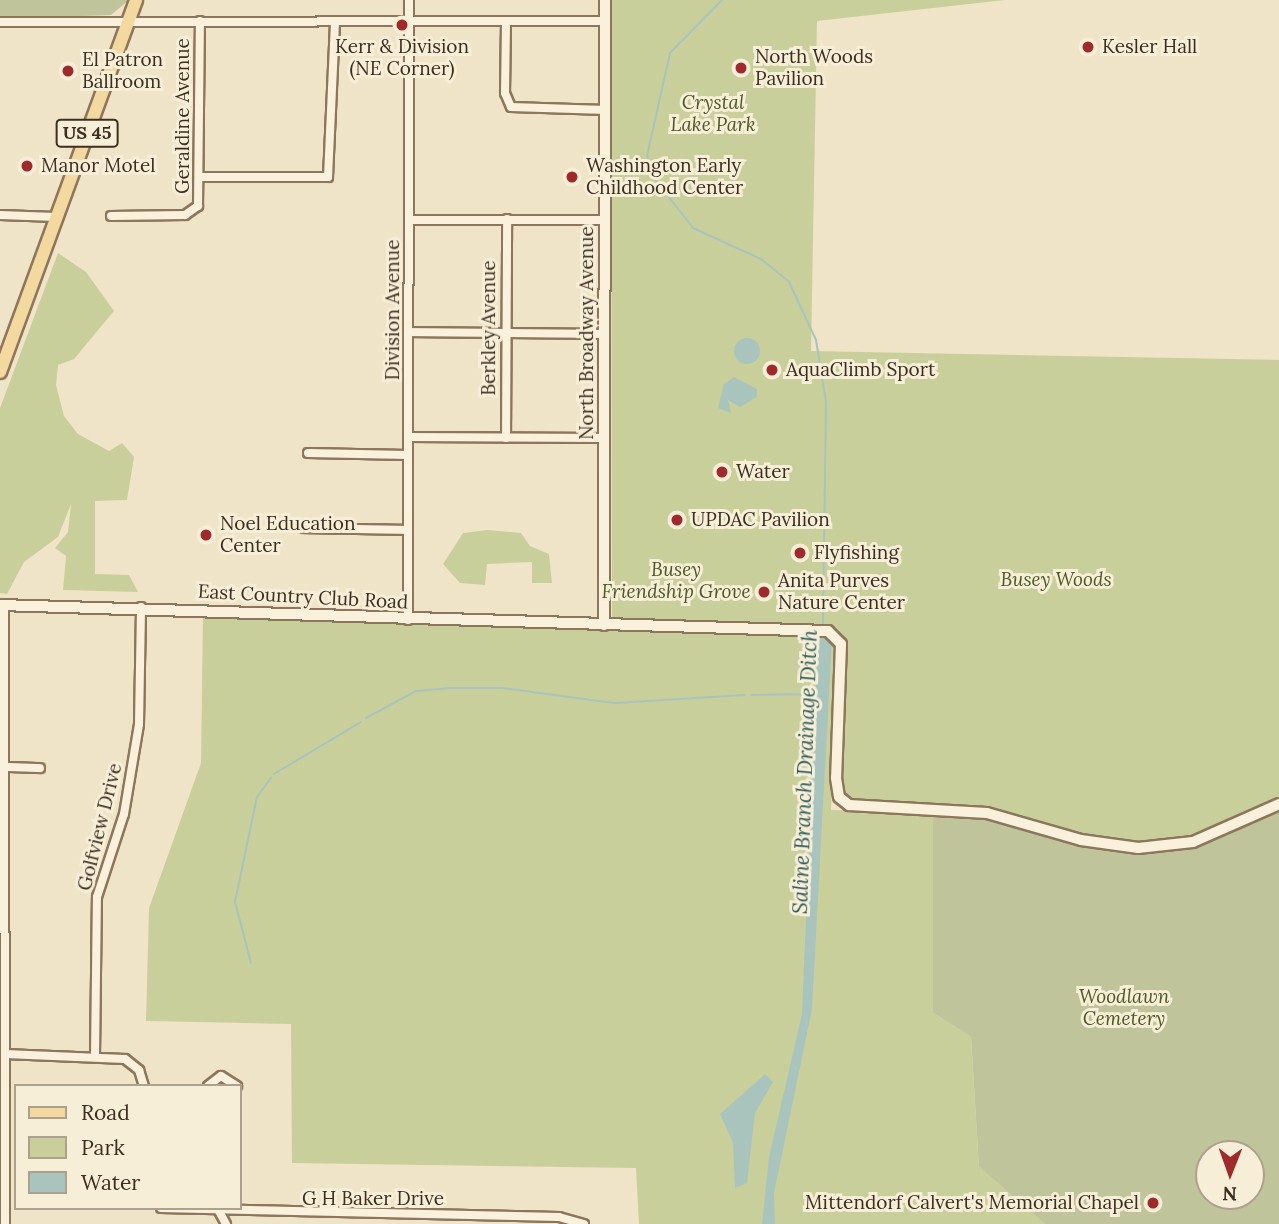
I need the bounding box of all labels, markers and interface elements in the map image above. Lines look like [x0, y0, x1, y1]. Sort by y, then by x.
marker: Kerr & Division (NE Corner) [394, 17, 410, 33]
place label: Kerr & Division (NE Corner) [335, 36, 469, 80]
place label: Kesler Hall [1102, 36, 1197, 58]
street label: Geraldine Avenue [172, 38, 194, 194]
marker: Kesler Hall [1080, 39, 1096, 55]
place label: North Woods Pavilion [755, 46, 873, 90]
place label: El Patron Ballroom [82, 49, 163, 93]
marker: North Woods Pavilion [733, 60, 749, 76]
marker: El Patron Ballroom [60, 63, 76, 79]
park label: Crystal Lake Park [670, 92, 756, 136]
road number: US 45 [56, 118, 119, 148]
place label: Manor Motel [41, 155, 155, 177]
place label: Washington Early Childhood Center [586, 155, 743, 199]
marker: Manor Motel [19, 158, 35, 174]
marker: Washington Early Childhood Center [564, 169, 580, 185]
street label: North Broadway Avenue [576, 226, 598, 440]
street label: Division Avenue [382, 240, 404, 380]
street label: Berkley Avenue [478, 260, 500, 396]
place label: AquaClimb Sport [786, 359, 935, 381]
marker: AquaClimb Sport [764, 362, 780, 378]
place label: Water [736, 461, 790, 483]
marker: Water [714, 464, 730, 480]
place label: UPDAC Pavilion [691, 509, 830, 531]
marker: UPDAC Pavilion [669, 512, 685, 528]
place label: Noel Education Center [220, 513, 355, 557]
marker: Noel Education Center [198, 527, 214, 543]
place label: Flyfishing [814, 542, 899, 564]
marker: Flyfishing [792, 545, 808, 561]
park label: Busey Friendship Grove [601, 559, 751, 603]
park label: Busey Woods [1000, 569, 1112, 591]
place label: Anita Purves Nature Center [778, 570, 905, 614]
street label: East Country Club Road [197, 580, 409, 614]
marker: Anita Purves Nature Center [756, 584, 772, 600]
water label: Saline Branch Drainage Ditch [787, 629, 823, 915]
street label: Golfview Drive [73, 761, 127, 893]
park label: Woodlawn Cemetery [1079, 986, 1169, 1030]
legend [14, 1084, 242, 1210]
text: Road [81, 1099, 130, 1126]
text: Park [81, 1134, 125, 1161]
north arrow [1195, 1140, 1265, 1210]
text: Water [81, 1169, 140, 1196]
text: N [1222, 1182, 1237, 1206]
street label: G H Baker Drive [302, 1188, 444, 1210]
place label: Mittendorf Calvert's Memorial Chapel [805, 1192, 1139, 1214]
marker: Mittendorf Calvert's Memorial Chapel [1145, 1195, 1161, 1211]

